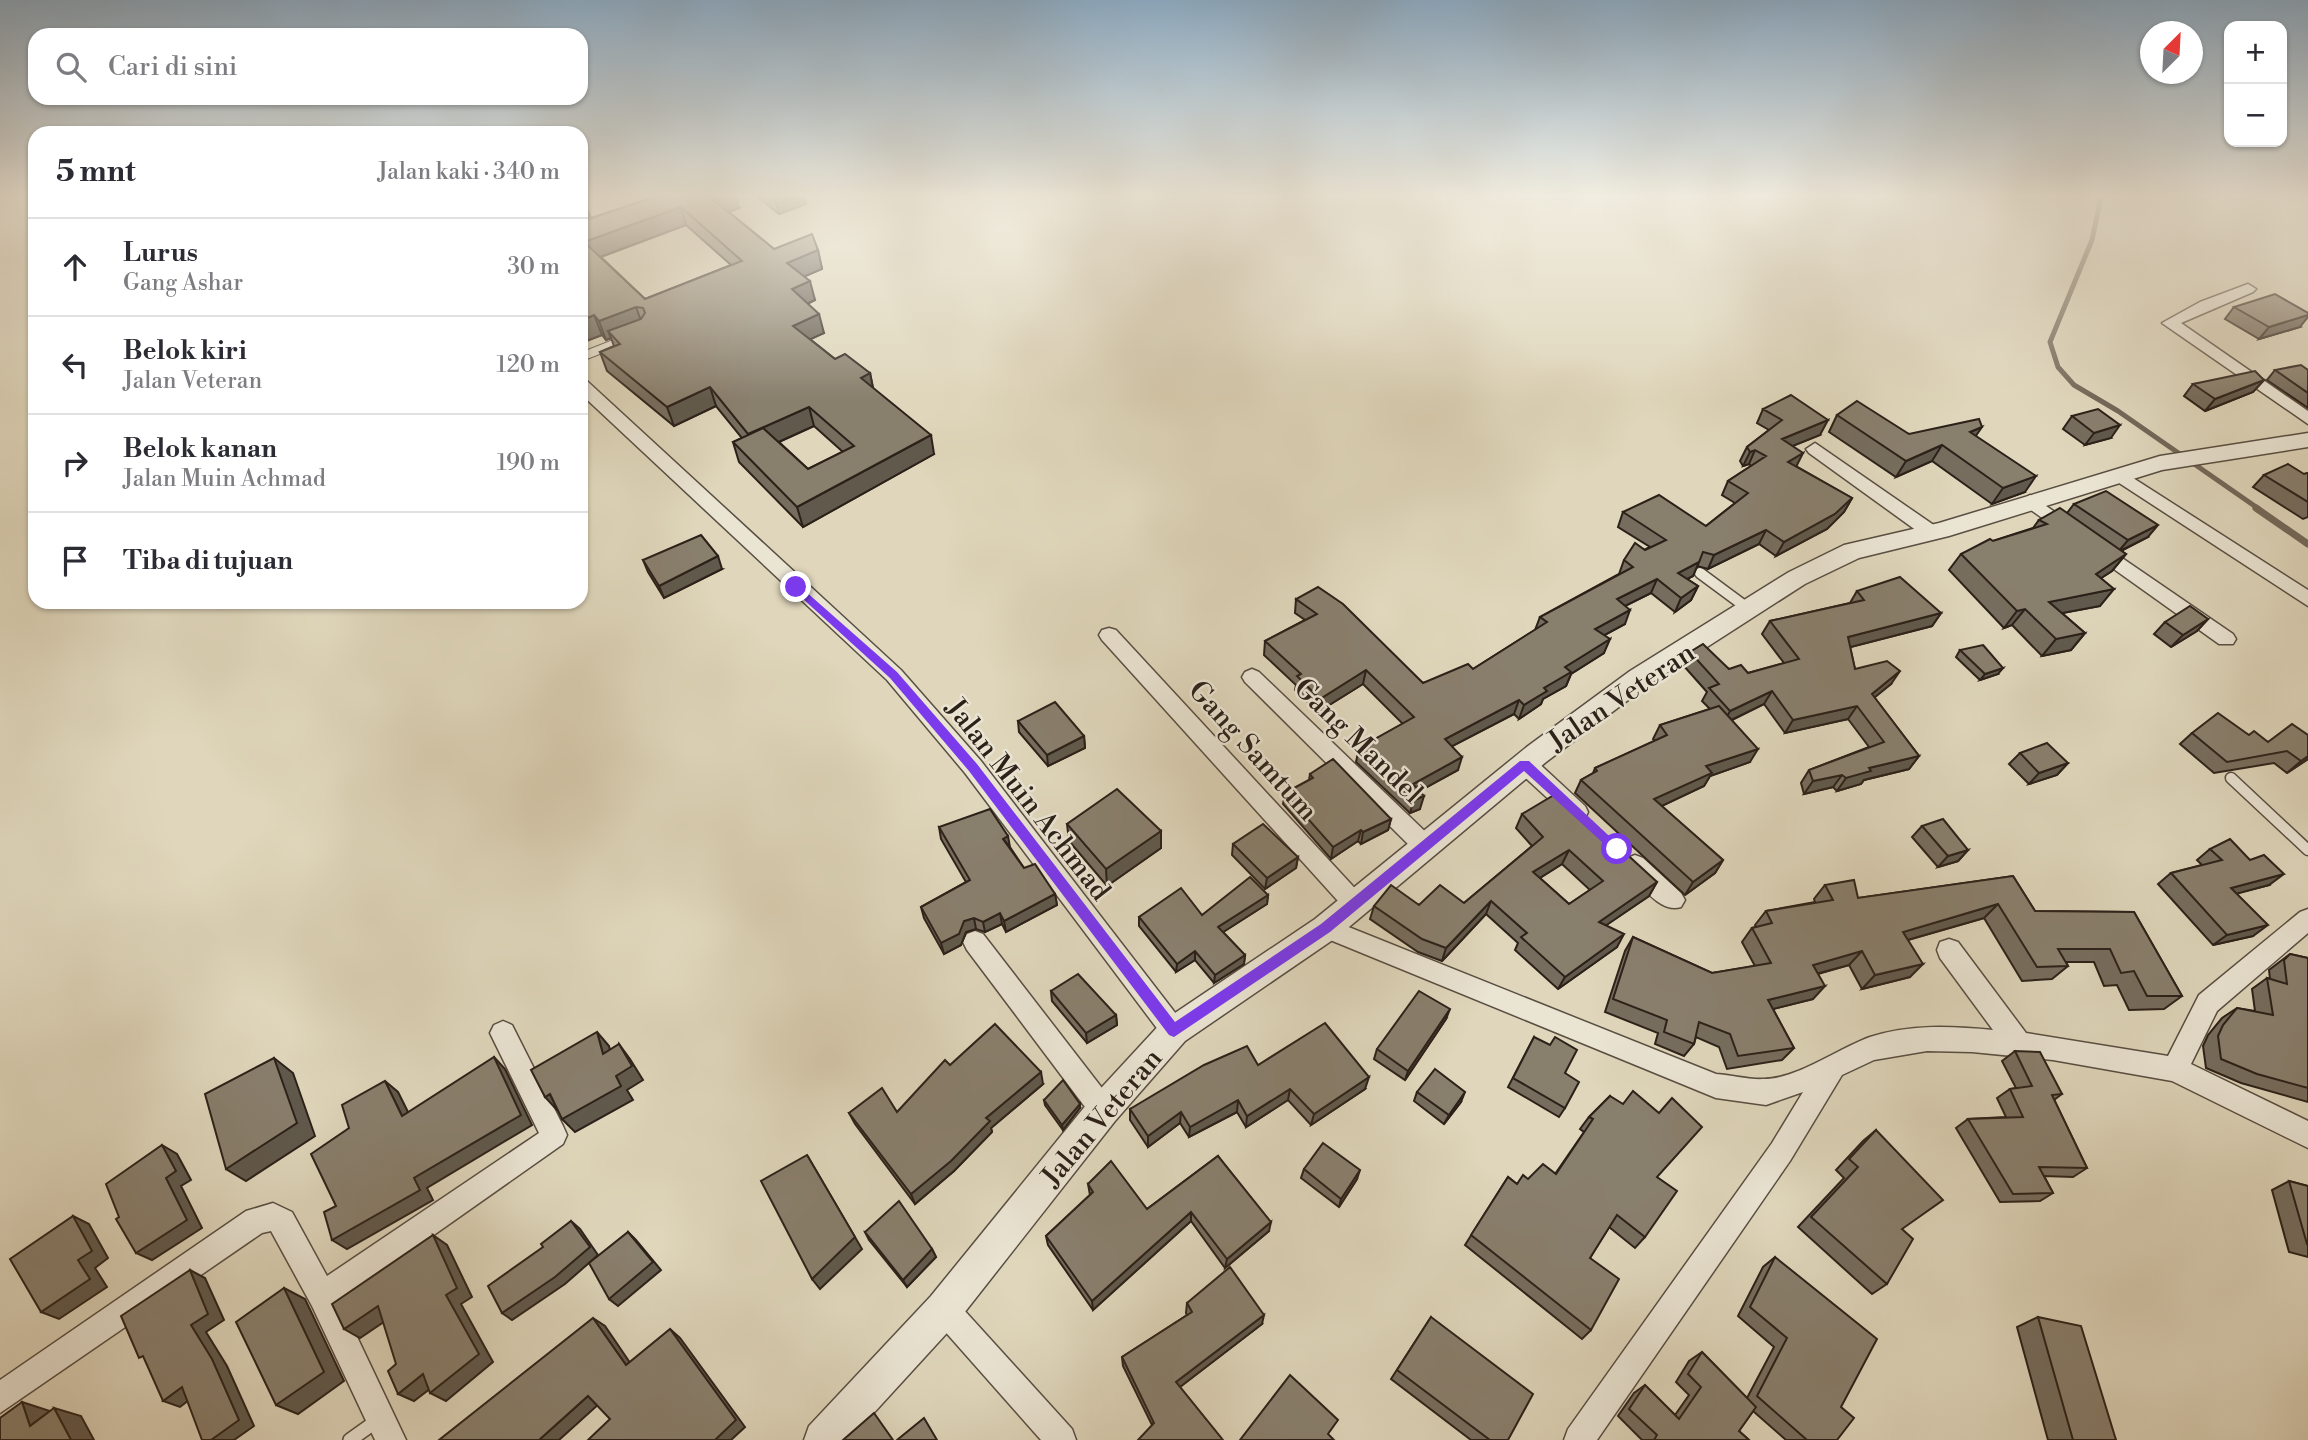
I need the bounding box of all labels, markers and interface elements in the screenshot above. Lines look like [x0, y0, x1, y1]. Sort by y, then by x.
north arrow [2140, 21, 2203, 84]
map controls [2224, 21, 2287, 147]
button: + [2224, 21, 2287, 84]
search box [28, 28, 588, 105]
icon: search [52, 48, 90, 86]
text: Cari di sini [108, 51, 237, 83]
button: − [2224, 84, 2287, 147]
text: 5 mnt [56, 153, 136, 191]
text: Jalan kaki · 340 m [378, 158, 560, 186]
text: Lurus [123, 237, 198, 269]
icon: ahead [56, 248, 94, 286]
text: 30 m [507, 253, 560, 281]
text: Gang Ashar [123, 269, 243, 297]
text: Belok kiri [123, 335, 247, 367]
icon: left [56, 346, 94, 384]
text: 120 m [496, 351, 560, 379]
text: Jalan Veteran [123, 367, 262, 395]
text: Belok kanan [123, 433, 277, 465]
icon: right [56, 444, 94, 482]
text: 190 m [497, 449, 560, 477]
text: Jalan Muin Achmad [123, 465, 326, 493]
icon: arrive [56, 542, 94, 580]
text: Tiba di tujuan [123, 545, 293, 577]
route end [780, 571, 811, 602]
street label: Jalan Veteran [1541, 635, 1702, 760]
street label: Gang Mandel [1286, 671, 1430, 811]
street label: Gang Samtum [1181, 674, 1325, 828]
street label: Jalan Muin Achmad [937, 691, 1118, 908]
route start [1601, 833, 1632, 864]
street label: Jalan Veteran [1034, 1042, 1170, 1195]

